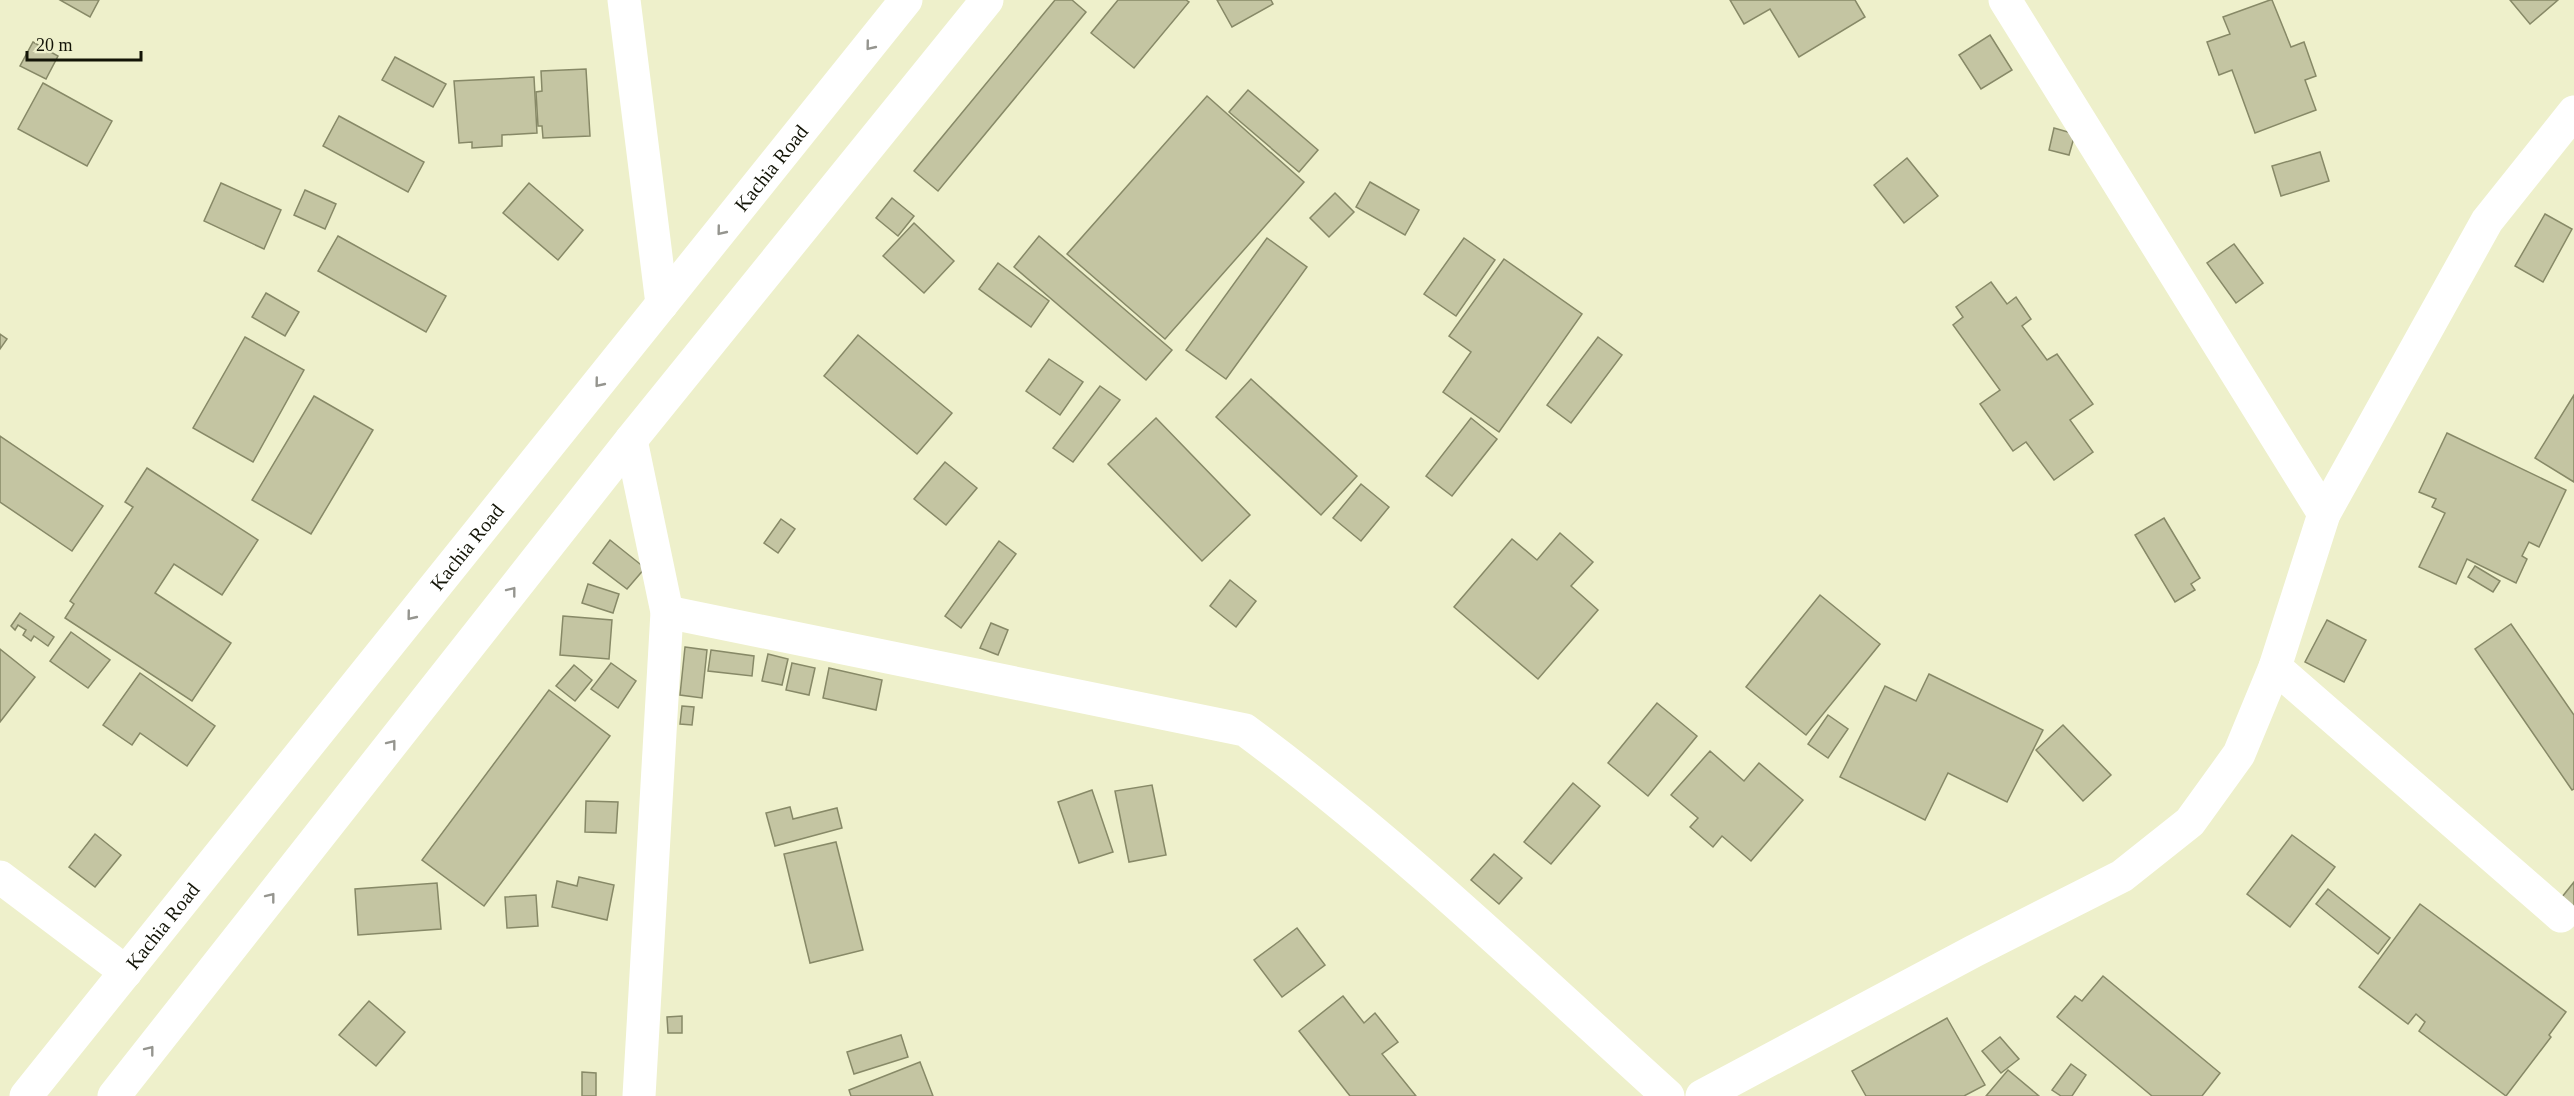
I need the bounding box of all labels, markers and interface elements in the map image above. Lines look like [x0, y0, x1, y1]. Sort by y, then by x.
scale bar [27, 24, 141, 62]
text: 20 m [36, 35, 73, 55]
one-way arrow [866, 39, 877, 50]
street label: Kachia Road [730, 121, 812, 215]
one-way arrow [718, 224, 729, 235]
one-way arrow [596, 376, 607, 387]
street label: Kachia Road [426, 500, 508, 594]
one-way arrow [505, 587, 516, 598]
one-way arrow [408, 610, 419, 621]
one-way arrow [384, 740, 395, 751]
street label: Kachia Road [121, 879, 204, 973]
one-way arrow [263, 893, 274, 904]
one-way arrow [143, 1046, 154, 1057]

